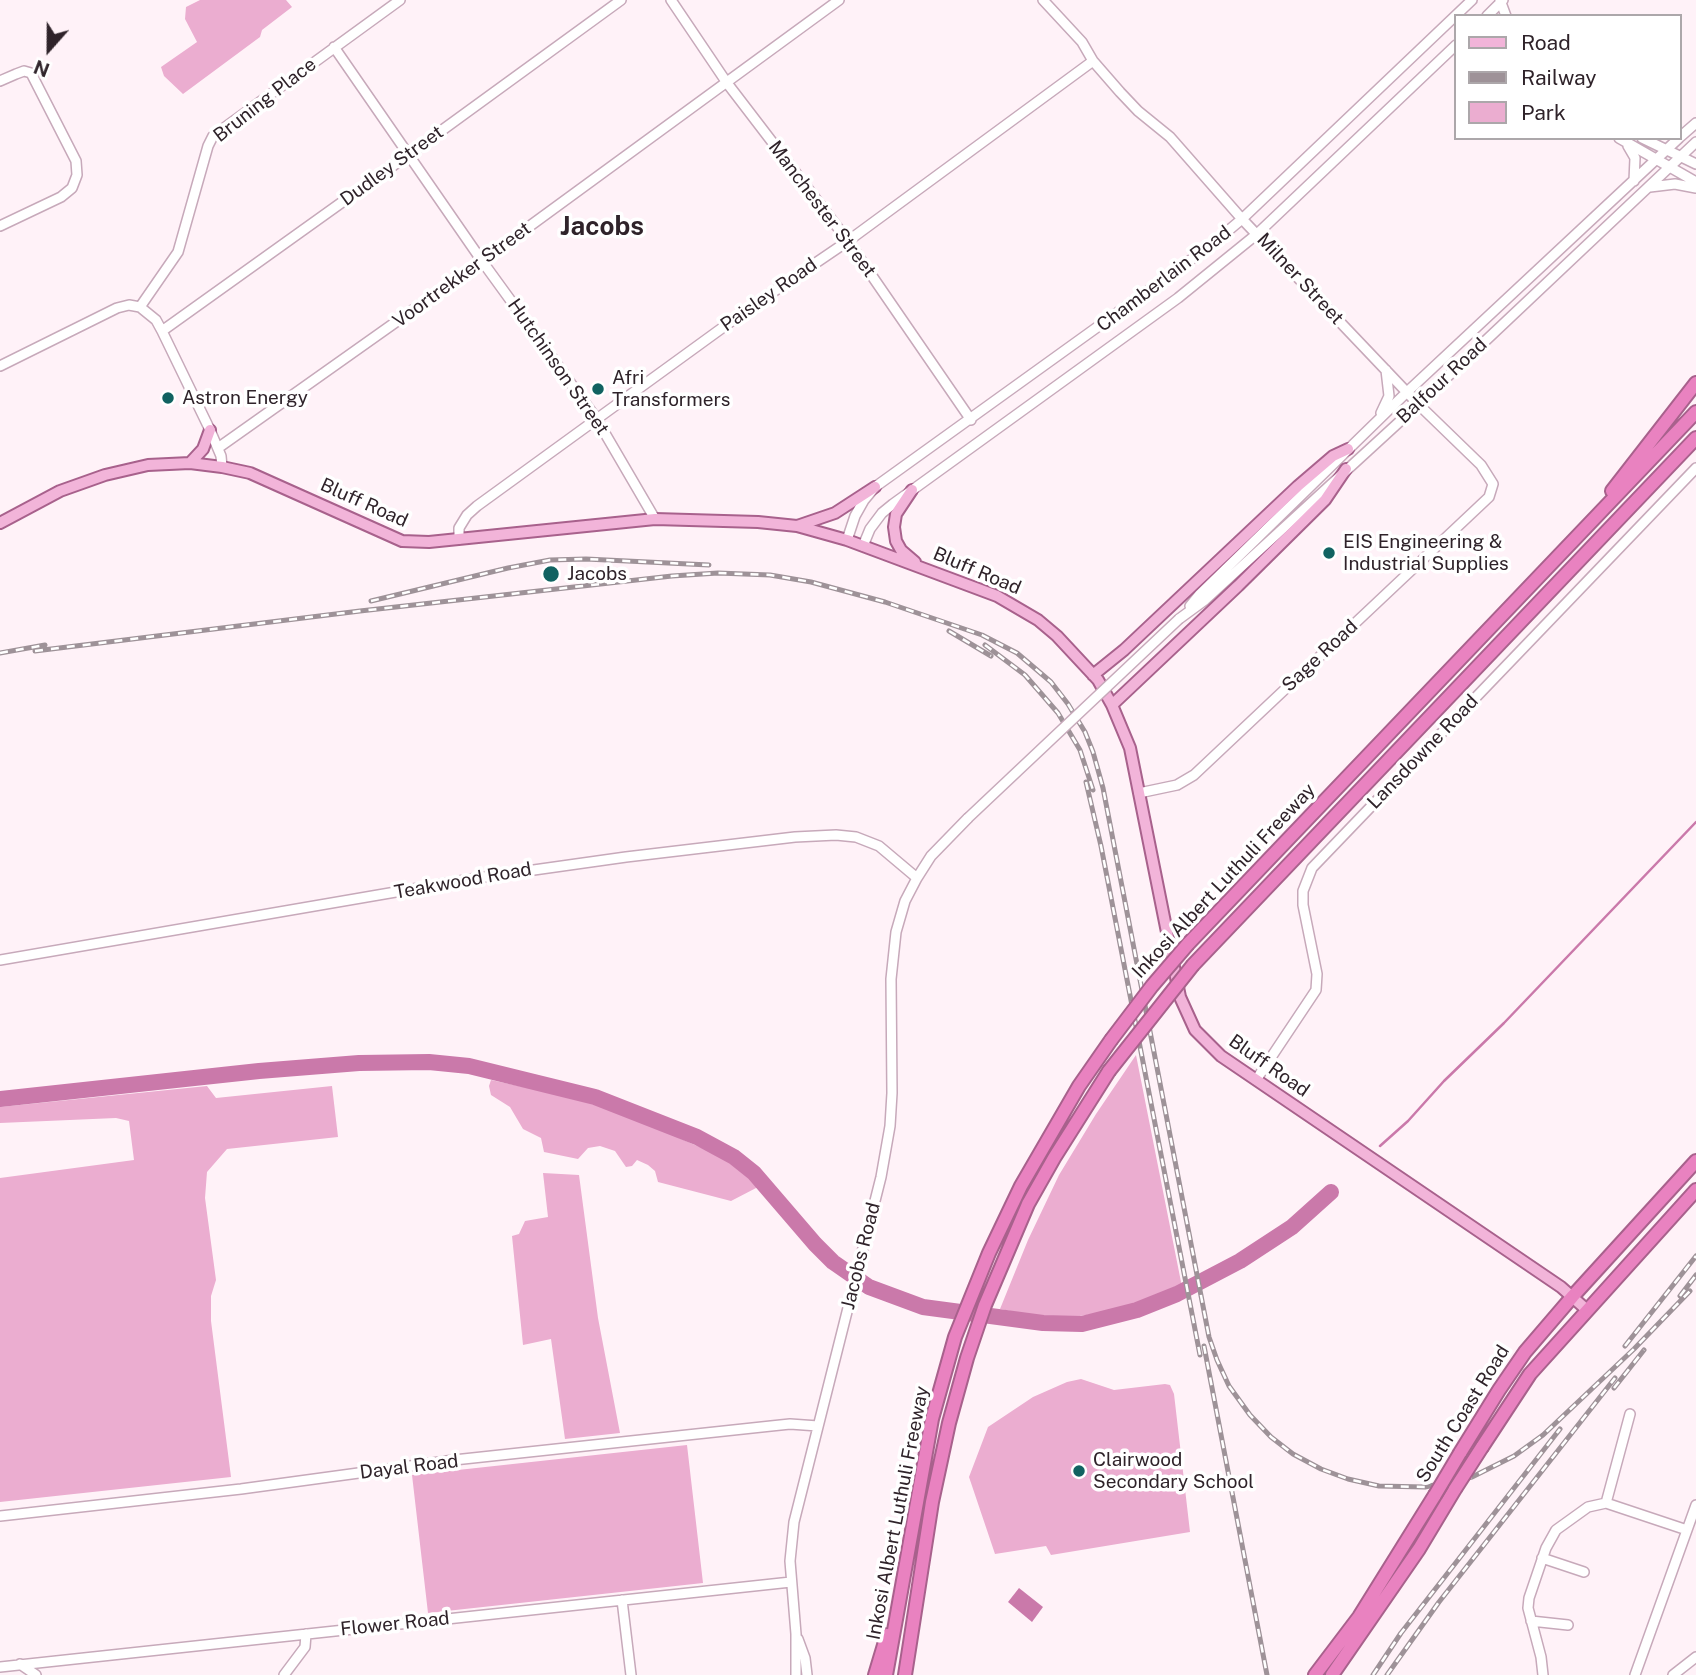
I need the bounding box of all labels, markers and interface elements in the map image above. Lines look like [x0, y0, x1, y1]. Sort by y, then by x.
north arrow [14, 14, 84, 84]
legend [1454, 14, 1682, 140]
text: Road [1521, 30, 1571, 55]
street label: Bruning Place [209, 53, 321, 147]
text: N [31, 56, 52, 82]
text: Railway [1521, 65, 1597, 90]
text: Park [1521, 100, 1566, 125]
street label: Dudley Street [336, 121, 448, 211]
street label: Manchester Street [763, 136, 881, 282]
district label: Jacobs [560, 211, 644, 243]
street label: Voortrekker Street [388, 217, 536, 333]
street label: Chamberlain Road [1092, 221, 1236, 337]
street label: Milner Street [1252, 229, 1348, 329]
street label: Paisley Road [716, 253, 822, 337]
street label: Hutchinson Street [502, 295, 614, 439]
street label: Balfour Road [1392, 333, 1492, 429]
place label: Afri Transformers [612, 367, 730, 411]
marker: Afri Transformers [590, 381, 606, 397]
place label: Astron Energy [182, 387, 308, 409]
marker: Astron Energy [160, 390, 176, 406]
street label: Bluff Road [317, 474, 411, 532]
place label: EIS Engineering & Industrial Supplies [1343, 531, 1509, 575]
street label: Bluff Road [930, 542, 1024, 600]
marker: EIS Engineering & Industrial Supplies [1321, 545, 1337, 561]
place label: Jacobs [567, 563, 627, 585]
marker: Jacobs [541, 564, 561, 584]
street label: Sage Road [1277, 615, 1363, 697]
street label: Lansdowne Road [1363, 690, 1483, 814]
street label: Inkosi Albert Luthuli Freeway [1128, 779, 1320, 983]
street label: Teakwood Road [393, 858, 533, 904]
street label: Bluff Road [1224, 1030, 1314, 1102]
street label: Jacobs Road [837, 1200, 885, 1312]
street label: South Coast Road [1411, 1341, 1515, 1487]
street label: Inkosi Albert Luthuli Freeway [862, 1384, 934, 1642]
place label: Clairwood Secondary School [1093, 1449, 1254, 1493]
street label: Dayal Road [358, 1450, 460, 1484]
marker: Clairwood Secondary School [1071, 1463, 1087, 1479]
street label: Flower Road [339, 1607, 451, 1641]

